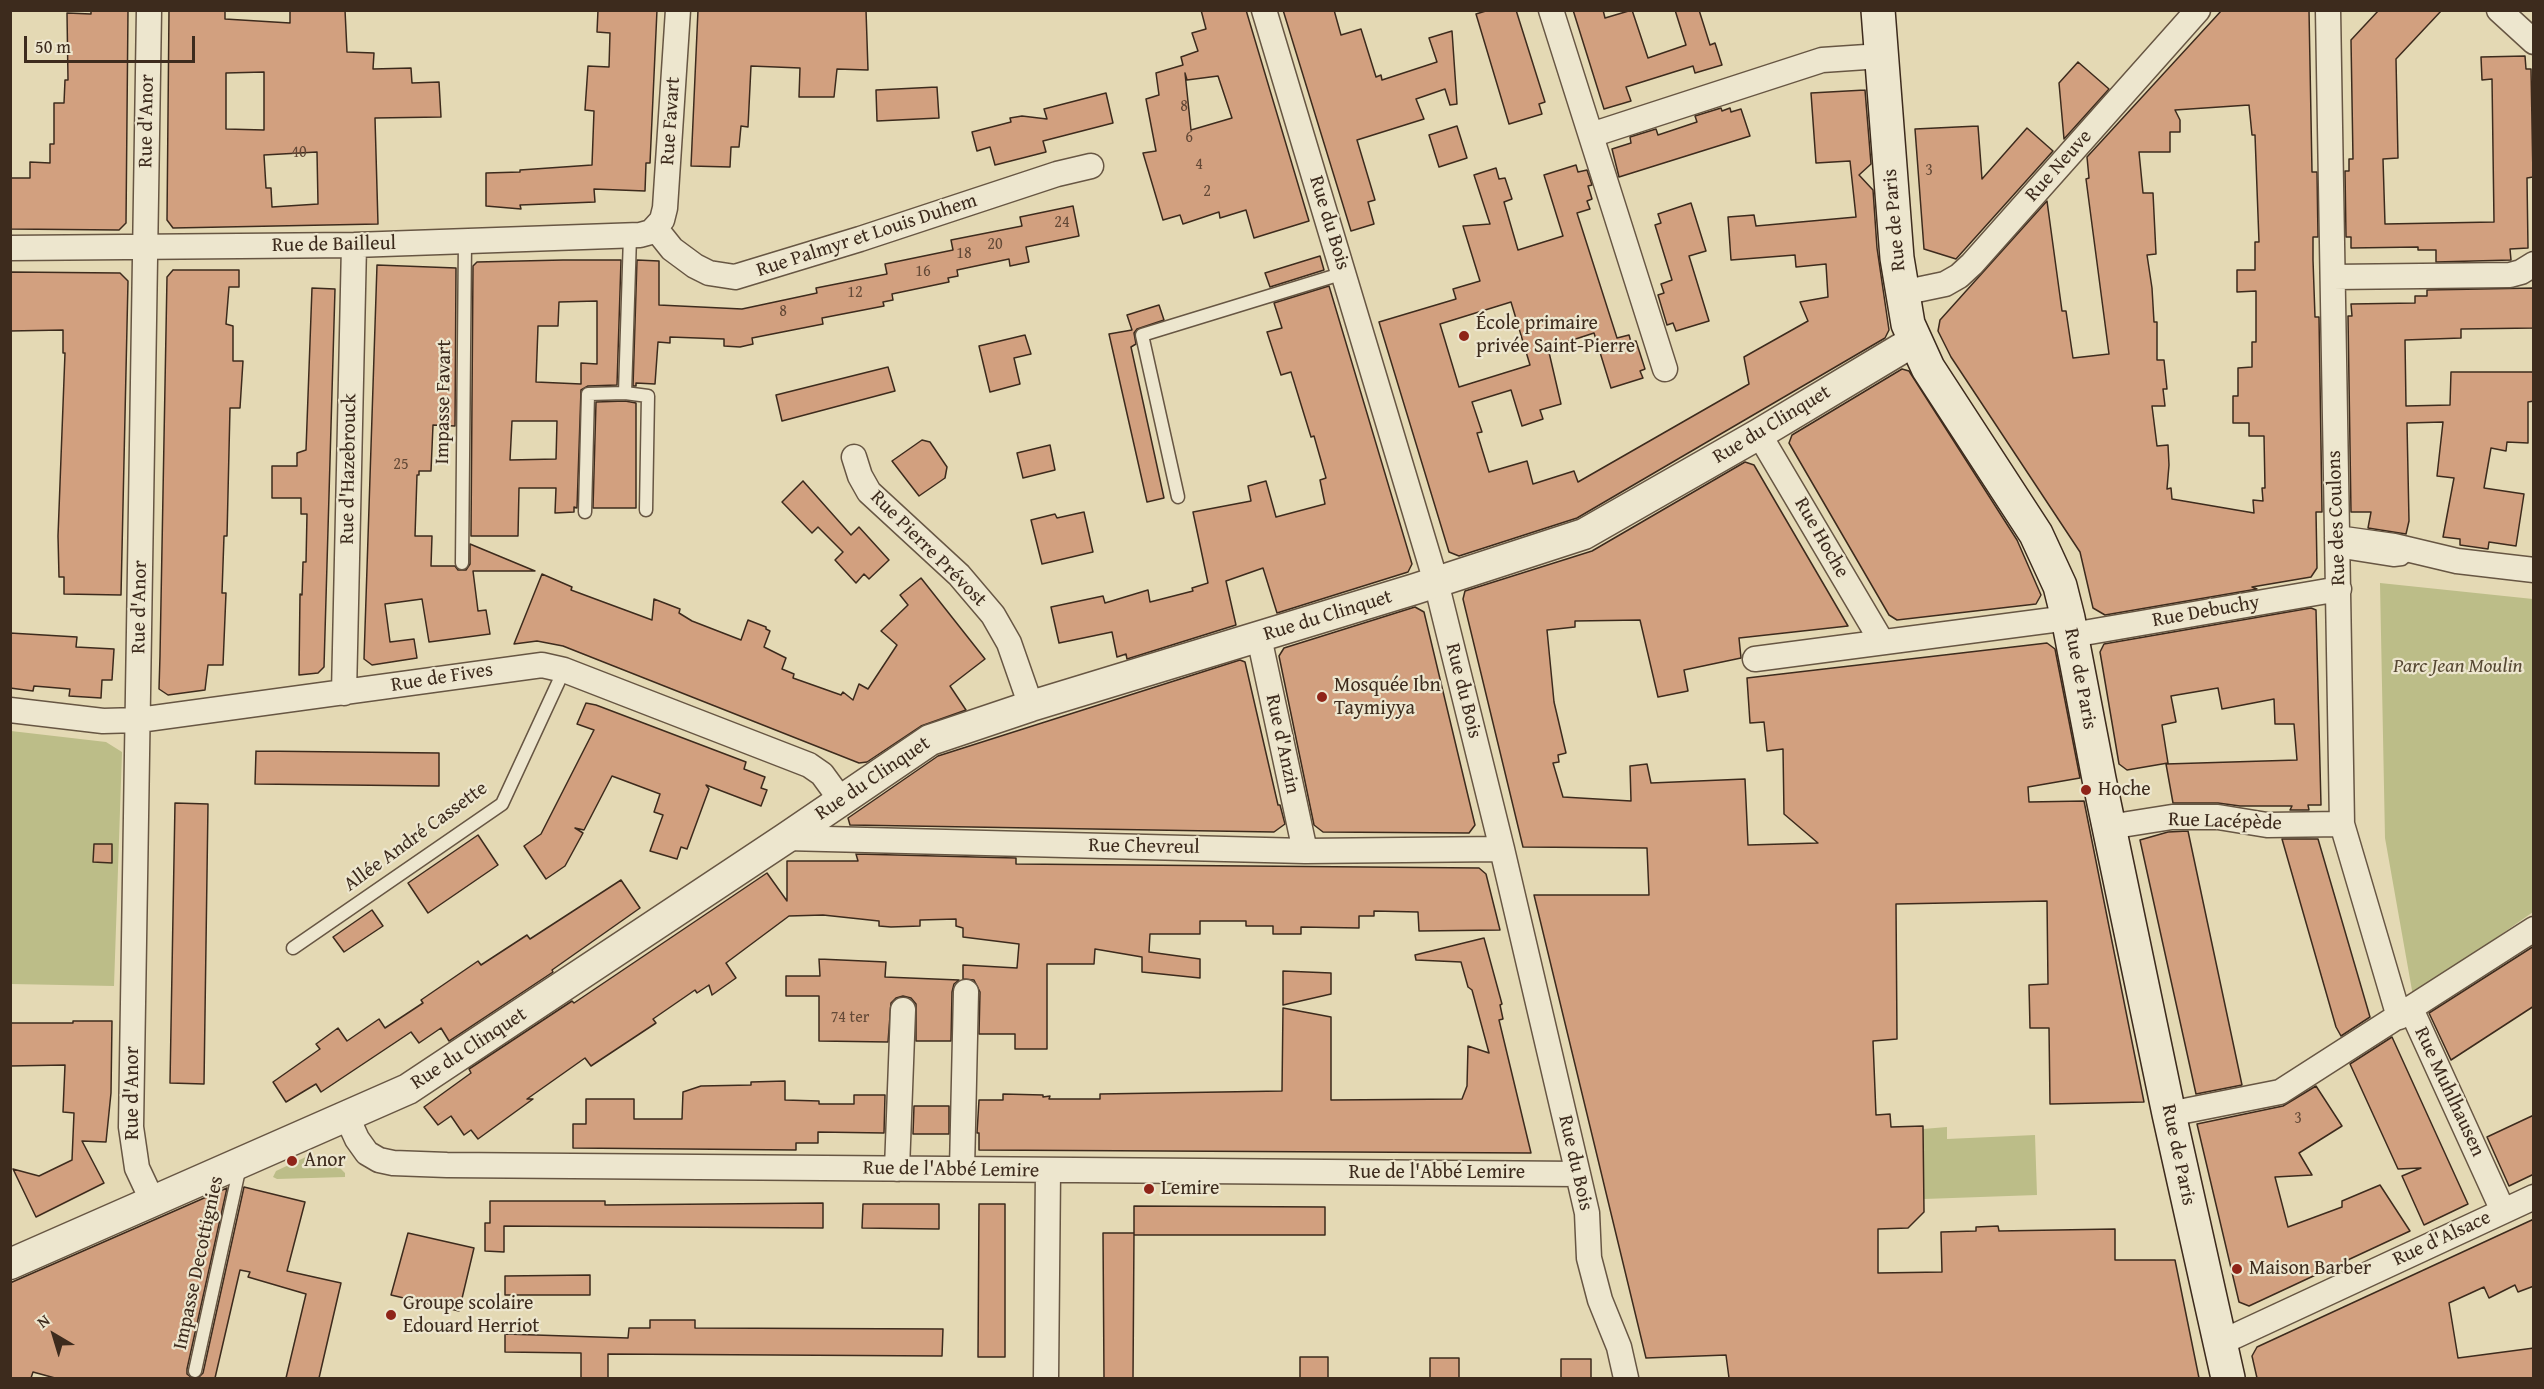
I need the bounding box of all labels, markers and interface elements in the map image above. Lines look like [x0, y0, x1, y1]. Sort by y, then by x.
scale bar [27, 24, 198, 62]
text: 50 m [35, 33, 71, 60]
street label: Rue d'Anor [134, 74, 160, 168]
street label: Rue Favart [656, 76, 686, 166]
house number: 8 [1180, 97, 1188, 117]
street label: Rue Neuve [2021, 125, 2097, 207]
house number: 6 [1185, 128, 1193, 148]
house number: 40 [291, 143, 307, 163]
house number: 4 [1195, 155, 1203, 175]
house number: 3 [1925, 161, 1933, 181]
street label: Rue de Paris [1879, 168, 1911, 272]
street label: Rue du Bois [1303, 173, 1355, 273]
house number: 2 [1203, 182, 1211, 202]
street label: Rue Palmyr et Louis Duhem [754, 189, 980, 283]
house number: 24 [1054, 213, 1070, 233]
street label: Rue de Bailleul [272, 232, 396, 258]
house number: 20 [987, 235, 1003, 255]
house number: 18 [956, 244, 972, 264]
house number: 16 [915, 262, 931, 282]
house number: 12 [847, 283, 863, 303]
house number: 8 [779, 302, 787, 322]
place label: École primaire privée Saint-Pierre [1476, 312, 1635, 359]
marker: École primaire privée Saint-Pierre [1457, 329, 1471, 343]
street label: Impasse Favart [431, 339, 457, 465]
street label: Rue du Clinquet [1709, 380, 1835, 470]
street label: Rue d'Hazebrouck [336, 393, 362, 545]
street label: Rue des Coulons [2323, 450, 2351, 586]
house number: 25 [393, 455, 409, 475]
street label: Rue Pierre Prévost [865, 486, 991, 612]
street label: Rue Hoche [1788, 494, 1854, 582]
street label: Rue d'Anor [127, 560, 153, 654]
street label: Rue du Clinquet [1261, 585, 1395, 647]
street label: Rue Debuchy [2150, 591, 2262, 633]
street label: Rue de Paris [2058, 626, 2102, 732]
street label: Rue du Bois [1440, 641, 1486, 741]
park label: Parc Jean Moulin [2393, 655, 2523, 679]
street label: Rue de Fives [389, 658, 495, 698]
place label: Mosquée Ibn Taymiyya [1334, 674, 1441, 721]
marker: Mosquée Ibn Taymiyya [1315, 690, 1329, 704]
street label: Rue d'Anzin [1260, 692, 1304, 796]
street label: Rue du Clinquet [811, 732, 935, 826]
street label: Allée André Cassette [339, 777, 493, 897]
place label: Hoche [2098, 778, 2151, 802]
marker: Hoche [2079, 783, 2093, 797]
street label: Rue Lacépède [2168, 808, 2282, 836]
street label: Rue Chevreul [1088, 834, 1200, 860]
street label: Rue du Clinquet [407, 1003, 531, 1095]
house number: 74 ter [831, 1008, 869, 1028]
street label: Rue Muhlhausen [2408, 1023, 2490, 1161]
street label: Rue d'Anor [121, 1046, 145, 1140]
street label: Rue de Paris [2156, 1102, 2200, 1208]
house number: 3 [2294, 1109, 2302, 1129]
street label: Rue du Bois [1552, 1113, 1598, 1213]
place label: Anor [304, 1149, 346, 1173]
marker: Anor [285, 1154, 299, 1168]
street label: Rue de l'Abbé Lemire [863, 1156, 1039, 1184]
street label: Rue de l'Abbé Lemire [1349, 1161, 1525, 1185]
street label: Impasse Decottignies [169, 1174, 229, 1352]
place label: Lemire [1161, 1177, 1219, 1201]
marker: Lemire [1142, 1182, 1156, 1196]
street label: Rue d'Alsace [2389, 1206, 2495, 1272]
place label: Maison Barber [2249, 1257, 2371, 1281]
marker: Maison Barber [2230, 1262, 2244, 1276]
place label: Groupe scolaire Edouard Herriot [403, 1292, 539, 1339]
north arrow [24, 1305, 84, 1365]
text: N [31, 1308, 55, 1334]
marker: Groupe scolaire Edouard Herriot [384, 1308, 398, 1322]

